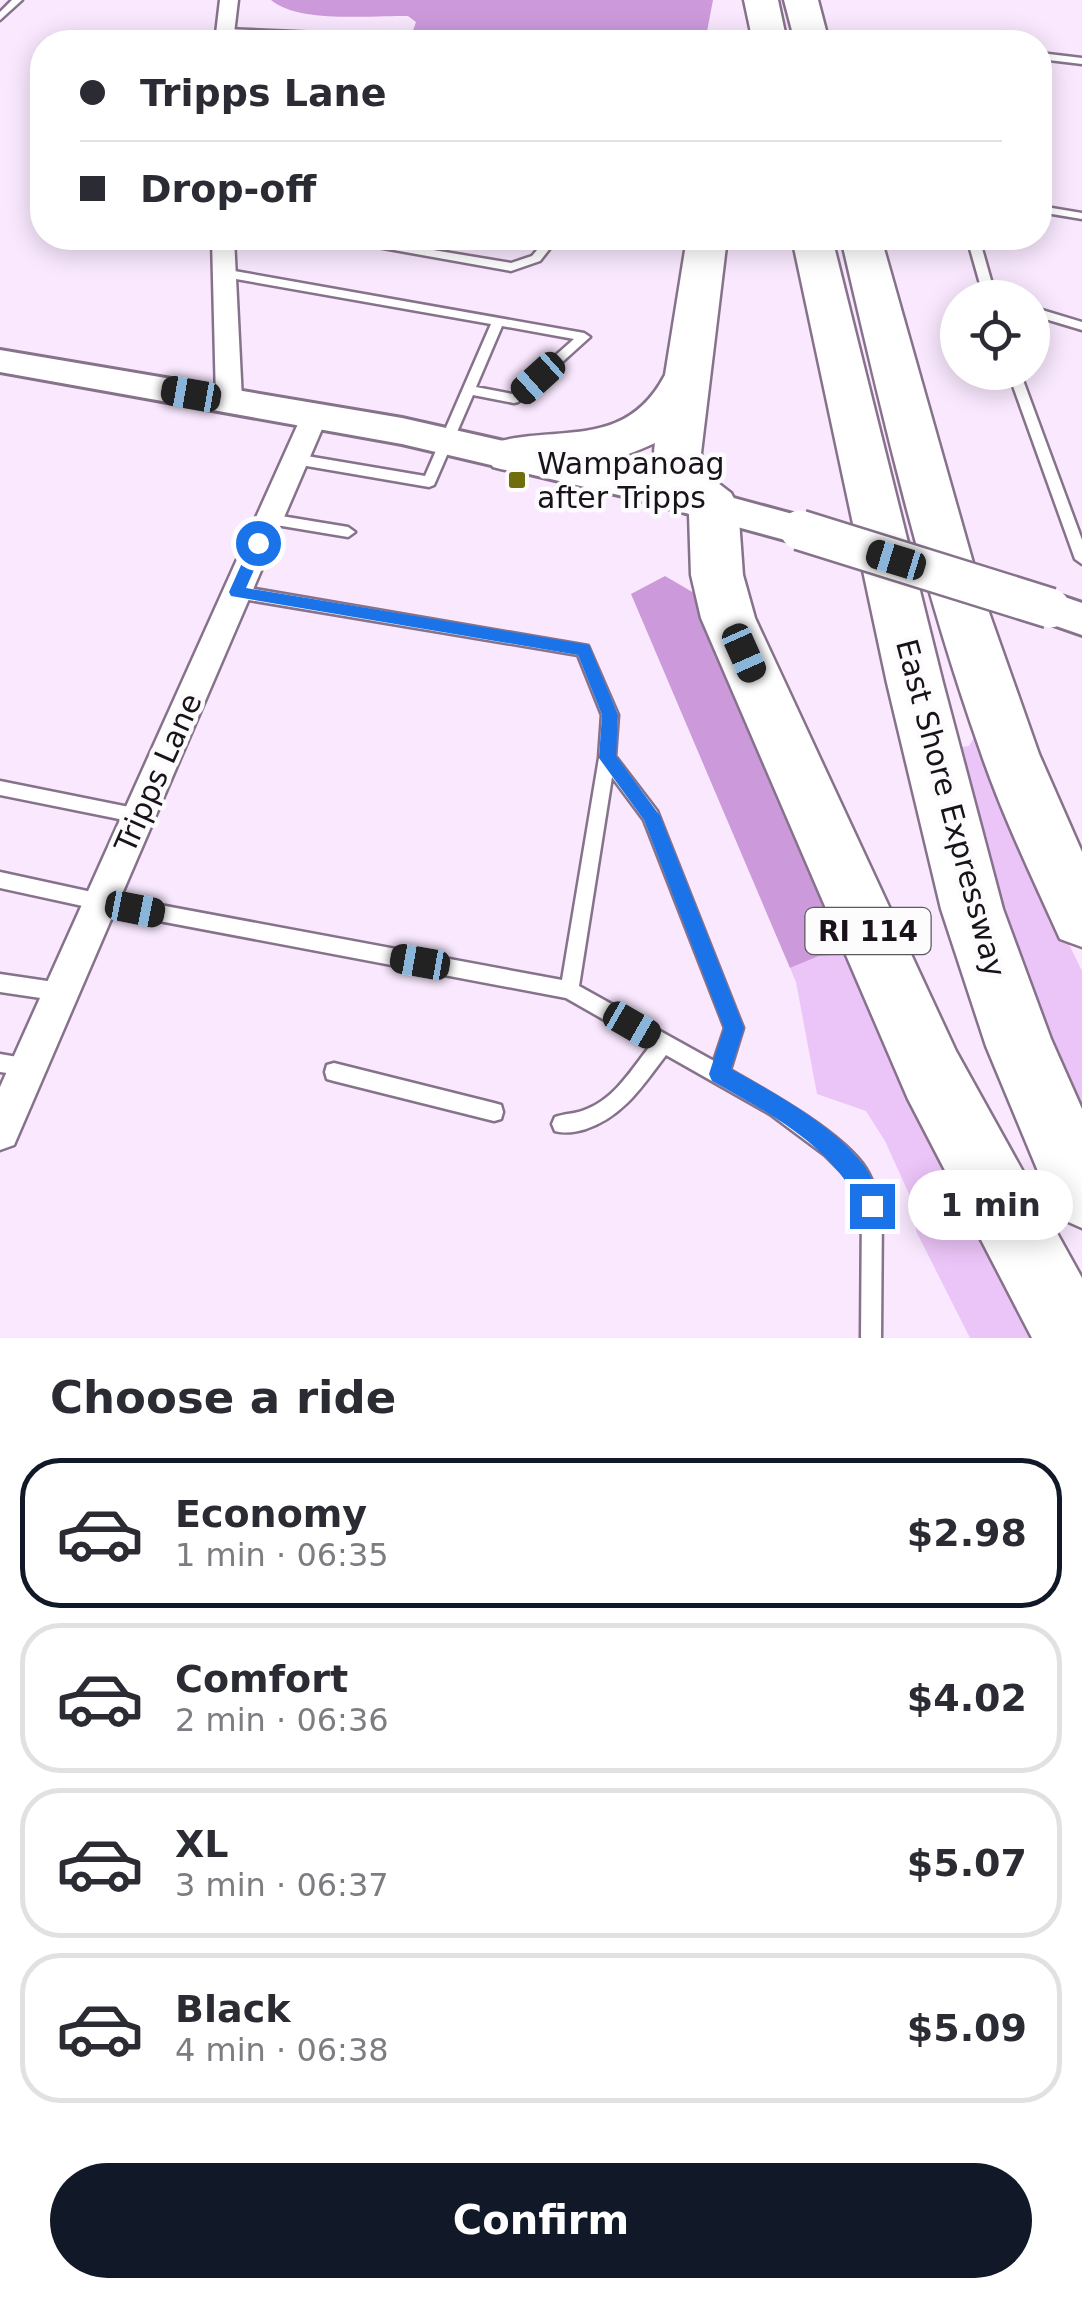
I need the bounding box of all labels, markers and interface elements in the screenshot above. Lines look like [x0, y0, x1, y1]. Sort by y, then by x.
text: Tripps Lane [140, 71, 386, 115]
text: Drop-off [140, 167, 316, 211]
map controls [940, 280, 1050, 390]
button: locate [940, 280, 1050, 390]
car [506, 347, 570, 409]
car [159, 374, 223, 414]
place label: Wampanoag after Tripps [537, 446, 725, 515]
marker: Wampanoag after Tripps [506, 469, 528, 491]
route start [236, 521, 281, 566]
car [863, 537, 929, 583]
car [718, 619, 770, 687]
street label: East Shore Expressway [889, 635, 1013, 981]
street label: Tripps Lane [107, 688, 209, 859]
car [103, 889, 167, 929]
road number: RI 114 [806, 908, 930, 954]
car [388, 942, 452, 982]
car [599, 997, 665, 1053]
callout: 1 min [907, 1171, 1072, 1241]
route end [850, 1184, 895, 1229]
text: 1 min [940, 1186, 1041, 1224]
text: Choose a ride [50, 1371, 396, 1424]
icon: car [55, 1488, 145, 1578]
text: Economy [175, 1492, 367, 1536]
text: $2.98 [907, 1511, 1027, 1555]
text: 1 min · 06:35 [175, 1536, 389, 1574]
icon: car [55, 1653, 145, 1743]
text: Comfort [175, 1657, 348, 1701]
text: $4.02 [907, 1676, 1027, 1720]
text: 2 min · 06:36 [175, 1701, 389, 1739]
icon: car [55, 1818, 145, 1908]
text: XL [175, 1822, 229, 1866]
text: $5.07 [907, 1841, 1027, 1885]
text: 3 min · 06:37 [175, 1866, 389, 1904]
icon: car [55, 1983, 145, 2073]
text: Black [175, 1987, 290, 2031]
text: $5.09 [907, 2006, 1027, 2050]
text: 4 min · 06:38 [175, 2031, 389, 2069]
button: Confirm [50, 2163, 1032, 2278]

